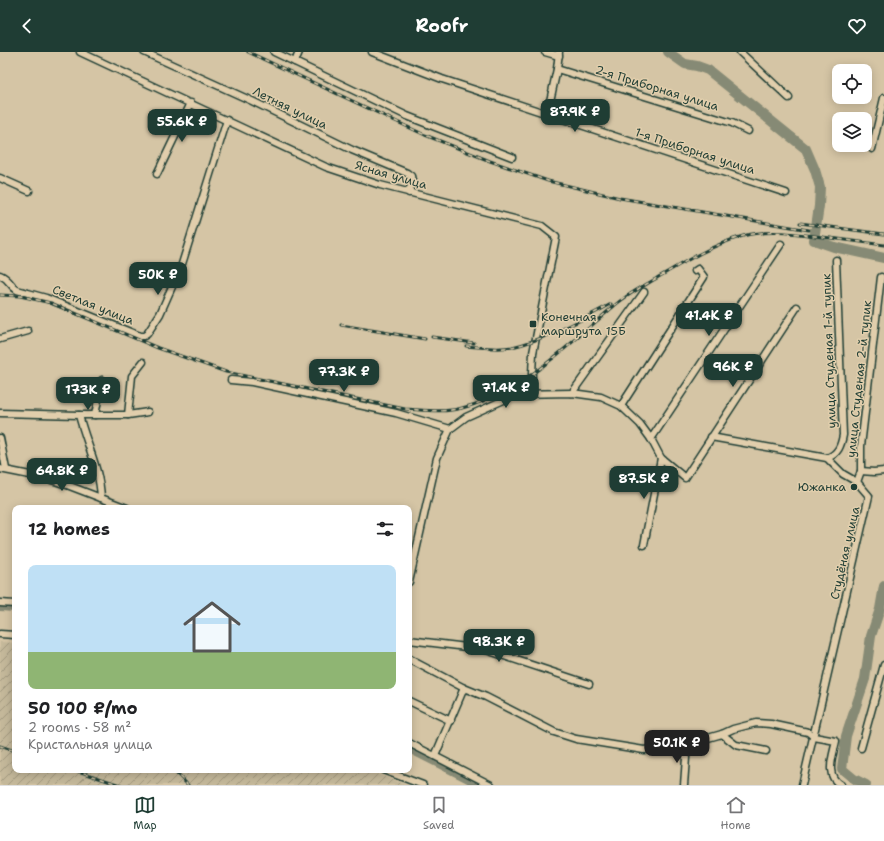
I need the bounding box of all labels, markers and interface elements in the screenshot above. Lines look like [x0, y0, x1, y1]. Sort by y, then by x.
text: Roofr [416, 14, 469, 38]
icon: back [16, 15, 38, 37]
icon: heart [846, 15, 868, 37]
street label: 2-я Приборная улица [593, 62, 721, 115]
map controls [832, 64, 872, 152]
button: locate [832, 64, 872, 104]
street label: Летняя улица [250, 83, 330, 133]
pin: 87.9K ₽ [538, 99, 612, 133]
text: 87.9K ₽ [550, 103, 600, 120]
pin: 55.6K ₽ [145, 109, 219, 143]
button: layers [832, 112, 872, 152]
text: 55.6K ₽ [157, 113, 207, 130]
street label: 1-я Приборная улица [633, 124, 758, 178]
street label: Ясная улица [353, 157, 429, 193]
pin: 50K ₽ [130, 262, 186, 296]
text: 50K ₽ [138, 266, 178, 283]
street label: улица Студеная 1-й тупик [818, 273, 840, 429]
street label: Светлая улица [50, 281, 137, 329]
street label: улица Студеная 2-й тупик [843, 299, 875, 458]
pin: 41.4K ₽ [672, 303, 746, 337]
text: 41.4K ₽ [685, 307, 733, 324]
place label: Конечная маршрута 15Б [541, 309, 626, 339]
marker: Конечная маршрута 15Б [528, 319, 538, 329]
pin: 96K ₽ [705, 354, 761, 388]
text: 96K ₽ [713, 358, 753, 375]
pin: 77.3K ₽ [307, 359, 381, 393]
text: 77.3K ₽ [318, 363, 370, 380]
pin: 71.4K ₽ [469, 375, 543, 409]
pin: 173K ₽ [55, 377, 121, 411]
text: 71.4K ₽ [482, 379, 530, 396]
text: 173K ₽ [65, 381, 111, 398]
pin: 64.8K ₽ [25, 458, 99, 492]
text: 64.8K ₽ [36, 462, 88, 479]
pin: 87.5K ₽ [607, 466, 681, 500]
text: 87.5K ₽ [618, 470, 670, 487]
place label: Южанка [798, 479, 847, 495]
marker: Южанка [849, 482, 859, 492]
street label: Студёная улица [826, 504, 864, 601]
text: 12 homes [28, 518, 110, 540]
icon: filters [374, 518, 396, 540]
icon: home [176, 591, 248, 663]
pin: 98.3K ₽ [462, 629, 536, 663]
text: 98.3K ₽ [473, 633, 525, 650]
text: 50 100 ₽/mo [28, 697, 138, 719]
text: 2 rooms · 58 m² [28, 719, 131, 736]
pin: 50.1K ₽ [640, 730, 714, 764]
text: 50.1K ₽ [653, 734, 701, 751]
text: Кристальная улица [28, 736, 152, 753]
tab: Map [133, 794, 157, 833]
tab: Saved [423, 794, 454, 833]
tab: Home [721, 794, 751, 833]

